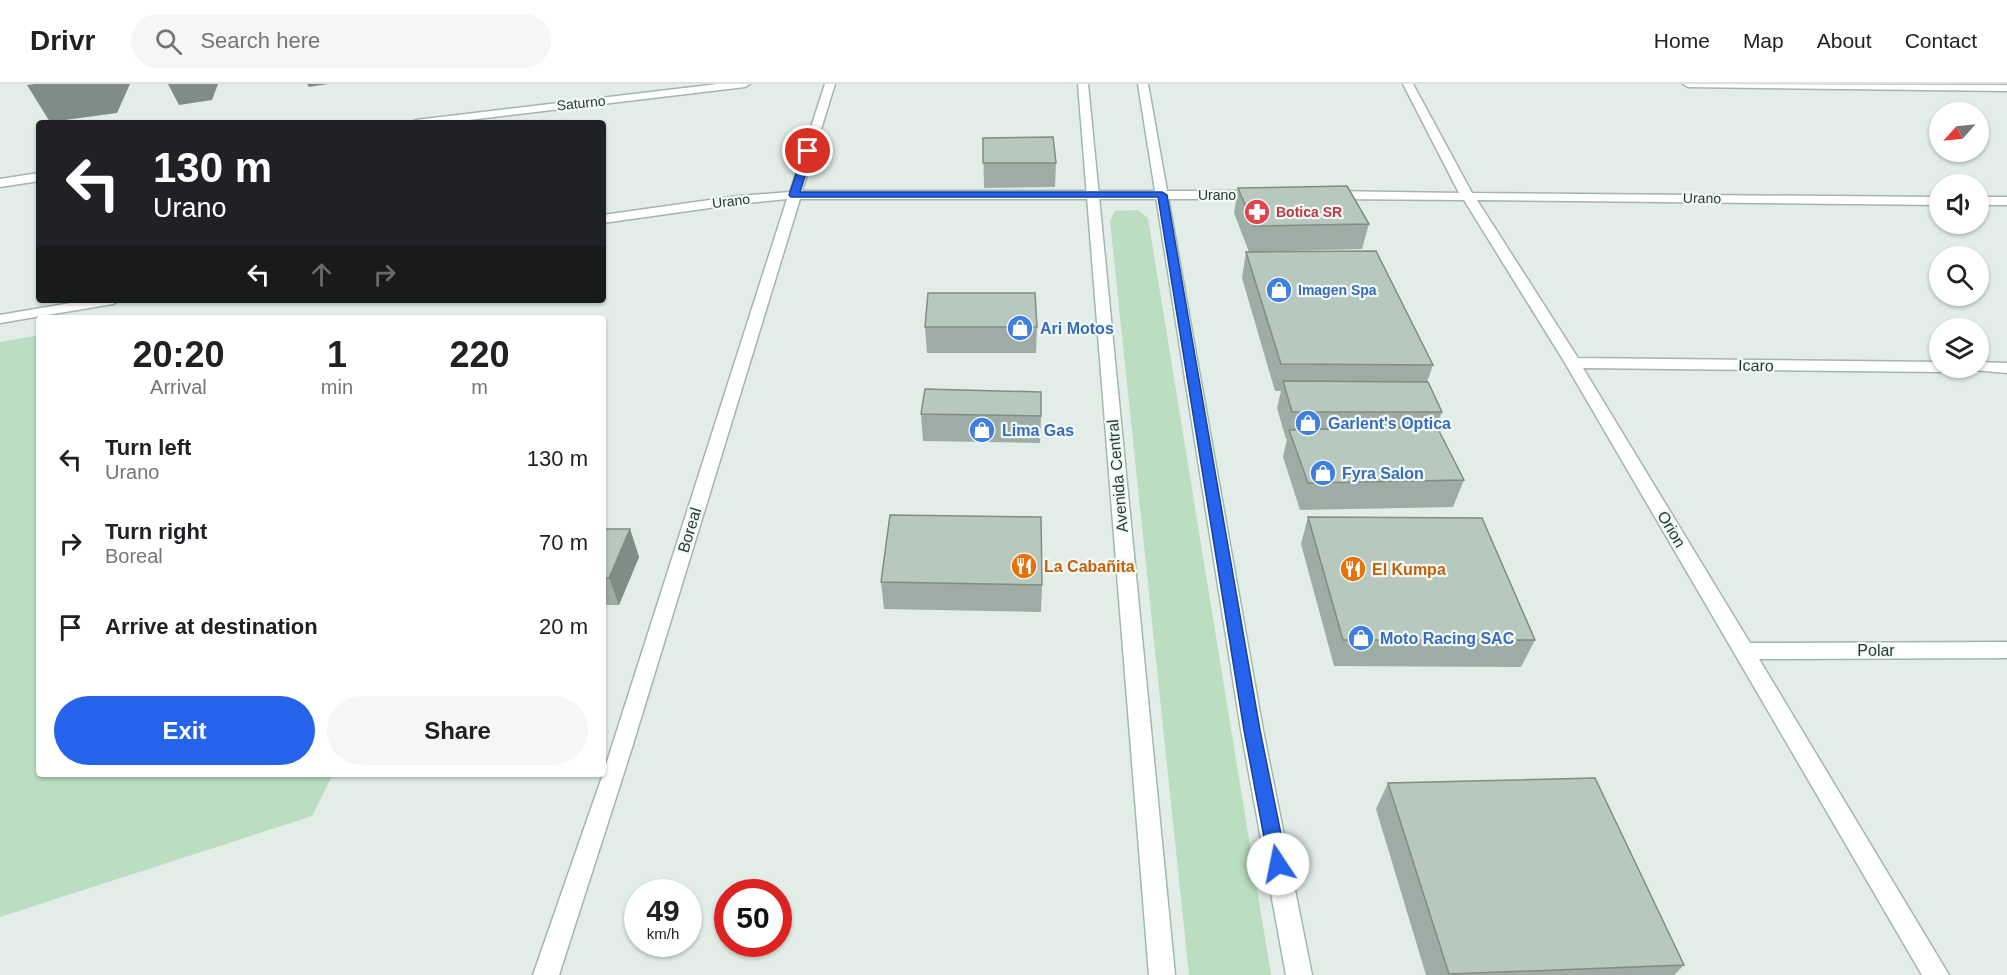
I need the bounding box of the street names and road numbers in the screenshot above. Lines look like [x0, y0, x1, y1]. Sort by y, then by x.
street label: Saturno [556, 92, 606, 114]
street label: Urano [1198, 187, 1236, 203]
street label: Urano [1683, 190, 1721, 206]
street label: Urano [711, 191, 751, 211]
street label: Icaro [1738, 357, 1774, 374]
street label: Avenida Central [1104, 419, 1131, 533]
street label: Boreal [675, 506, 704, 555]
street label: Orion [1654, 508, 1689, 550]
street label: Polar [1857, 642, 1895, 659]

